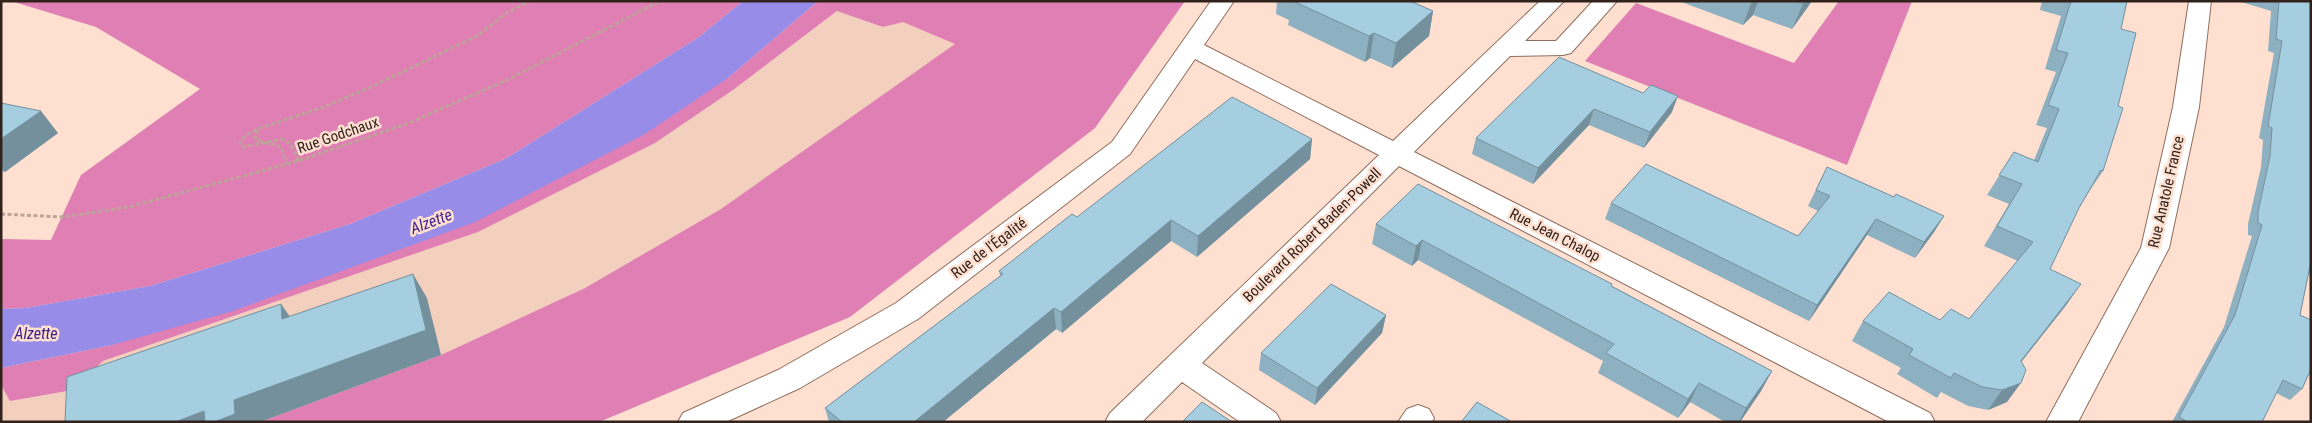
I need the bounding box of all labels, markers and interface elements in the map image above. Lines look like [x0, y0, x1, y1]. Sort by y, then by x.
street label: Rue Godchaux [295, 113, 381, 157]
street label: Rue Anatole France [2144, 134, 2188, 250]
street label: Boulevard Robert Baden-Powell [1239, 164, 1385, 306]
street label: Rue Jean Chalop [1507, 204, 1603, 266]
water label: Alzette [407, 205, 455, 238]
street label: Rue de l'Égalité [948, 214, 1030, 282]
water label: Alzette [14, 324, 57, 343]

